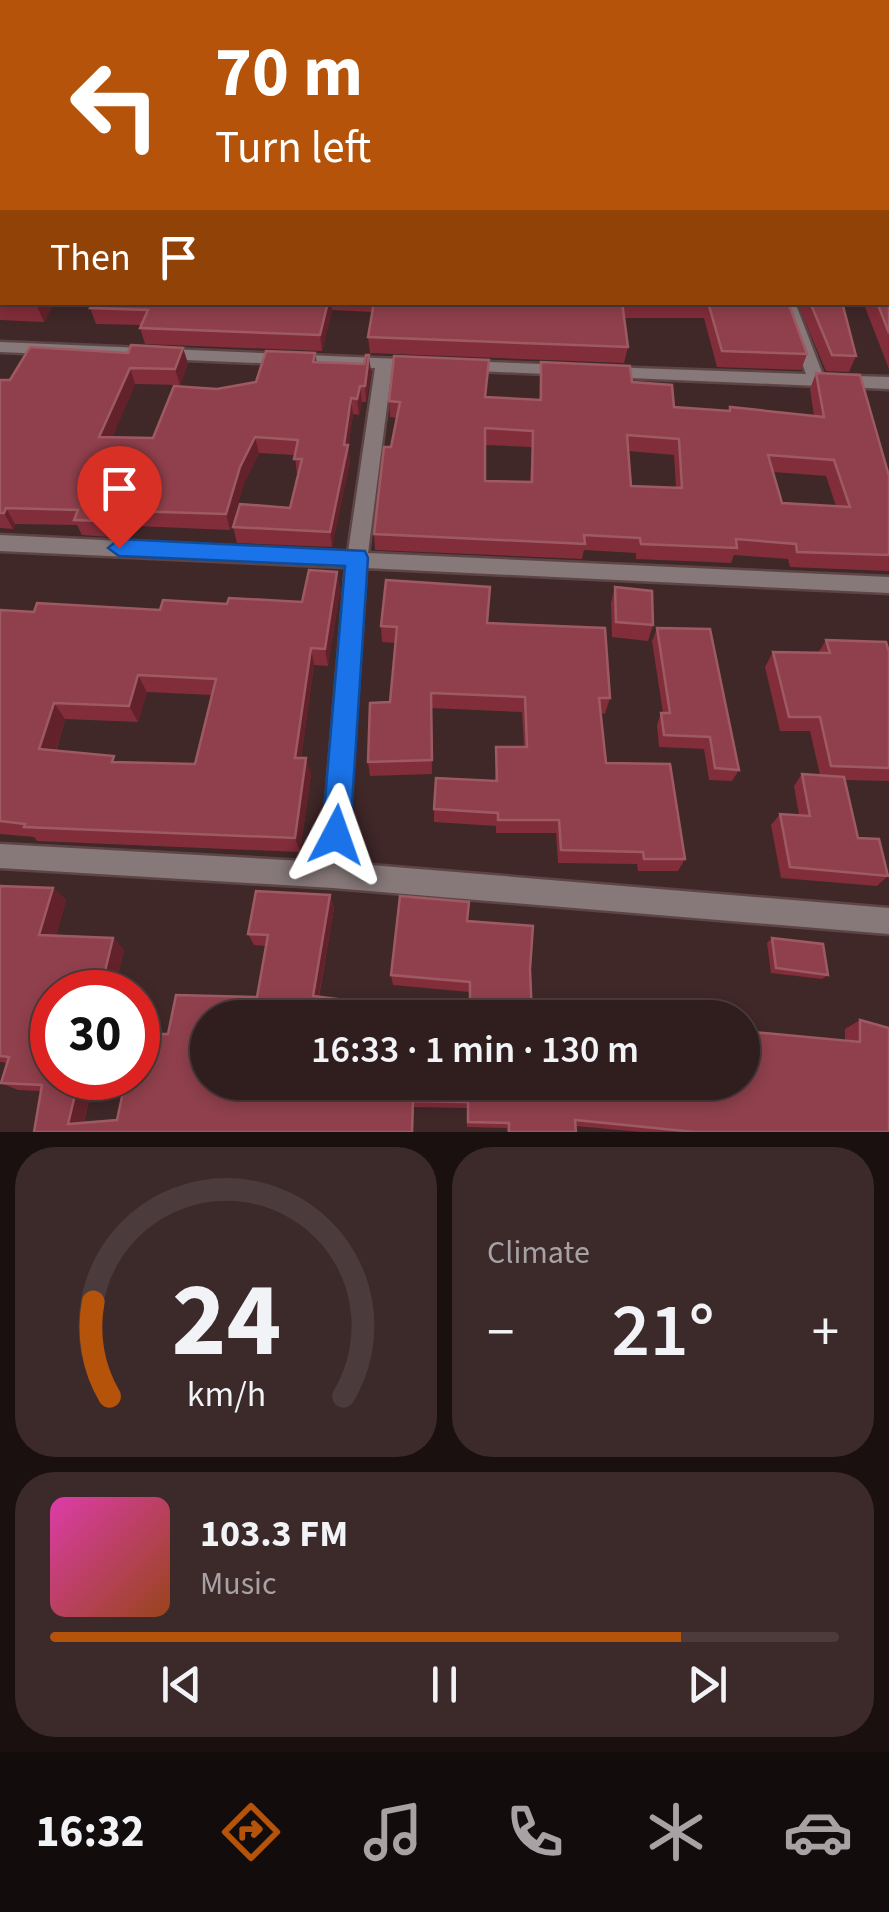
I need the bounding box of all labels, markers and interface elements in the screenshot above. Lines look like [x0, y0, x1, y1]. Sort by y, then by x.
text: 70 m [215, 23, 363, 123]
icon: left [50, 40, 180, 170]
text: Turn left [215, 116, 371, 180]
icon: arrive [151, 230, 206, 285]
text: Then [50, 231, 131, 285]
pin [77, 446, 162, 549]
icon: arrive [92, 461, 147, 516]
position arrow [284, 783, 388, 887]
speed limit sign: 30 [30, 970, 160, 1100]
text: 16:33 · 1 min · 130 m [311, 1023, 639, 1077]
text: Climate [487, 1230, 590, 1276]
text: 24 [171, 1248, 281, 1396]
text: 21° [611, 1278, 715, 1385]
text: − [487, 1294, 514, 1372]
text: + [812, 1294, 839, 1372]
text: km/h [186, 1369, 266, 1420]
text: 103.3 FM [200, 1507, 348, 1561]
text: Music [200, 1561, 277, 1607]
icon: previous [154, 1657, 209, 1712]
icon: pause [417, 1657, 472, 1712]
icon: next [680, 1657, 735, 1712]
icon: directions [216, 1797, 286, 1867]
icon: music [358, 1797, 428, 1867]
icon: phone [500, 1797, 570, 1867]
icon: climate [641, 1797, 711, 1867]
icon: car [783, 1797, 853, 1867]
text: 16:32 [36, 1800, 144, 1864]

